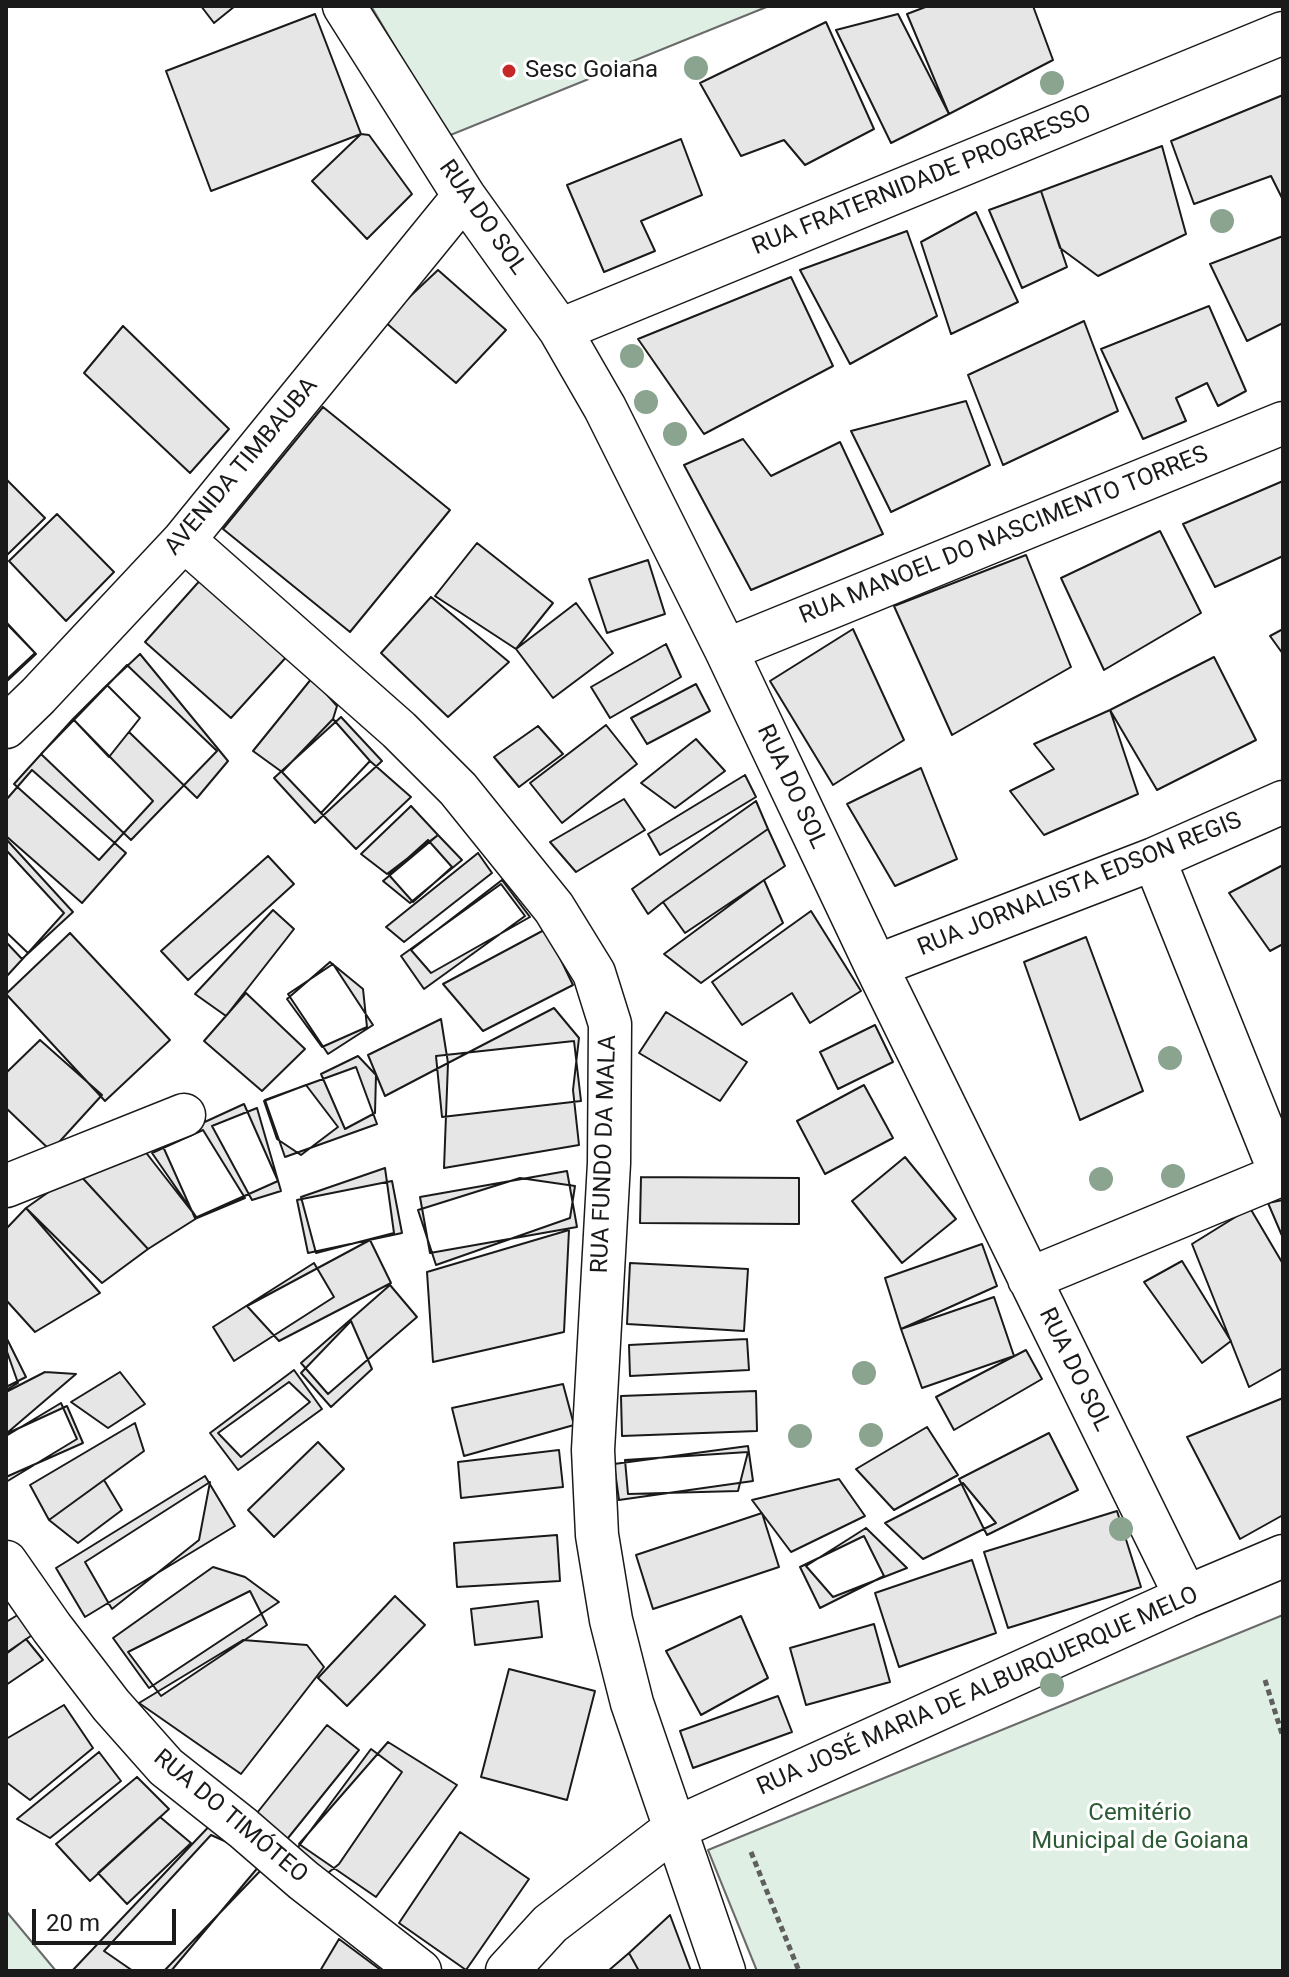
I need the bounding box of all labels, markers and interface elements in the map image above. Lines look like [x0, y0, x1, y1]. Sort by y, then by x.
place label: Sesc Goiana [525, 57, 658, 85]
marker: Sesc Goiana [500, 62, 518, 80]
street label: RUA FRATERNIDADE PROGRESSO [748, 100, 1096, 262]
street label: RUA DO SOL [432, 155, 532, 281]
street label: AVENIDA TIMBAUBA [159, 372, 325, 562]
street label: RUA MANOEL DO NASCIMENTO TORRES [796, 441, 1212, 631]
street label: RUA DO SOL [750, 720, 832, 854]
street label: RUA JORNALISTA EDSON REGIS [914, 807, 1246, 963]
street label: RUA FUNDO DA MALA [586, 1034, 624, 1274]
street label: RUA DO SOL [1032, 1304, 1116, 1436]
street label: RUA JOSÉ MARIA DE ALBURQUERQUE MELO [753, 1581, 1203, 1803]
street label: RUA DO TIMÓTEO [147, 1744, 313, 1890]
park label: Cemitério Municipal de Goiana [1031, 1800, 1249, 1856]
scale bar [36, 1893, 180, 1943]
text: 20 m [46, 1909, 100, 1937]

